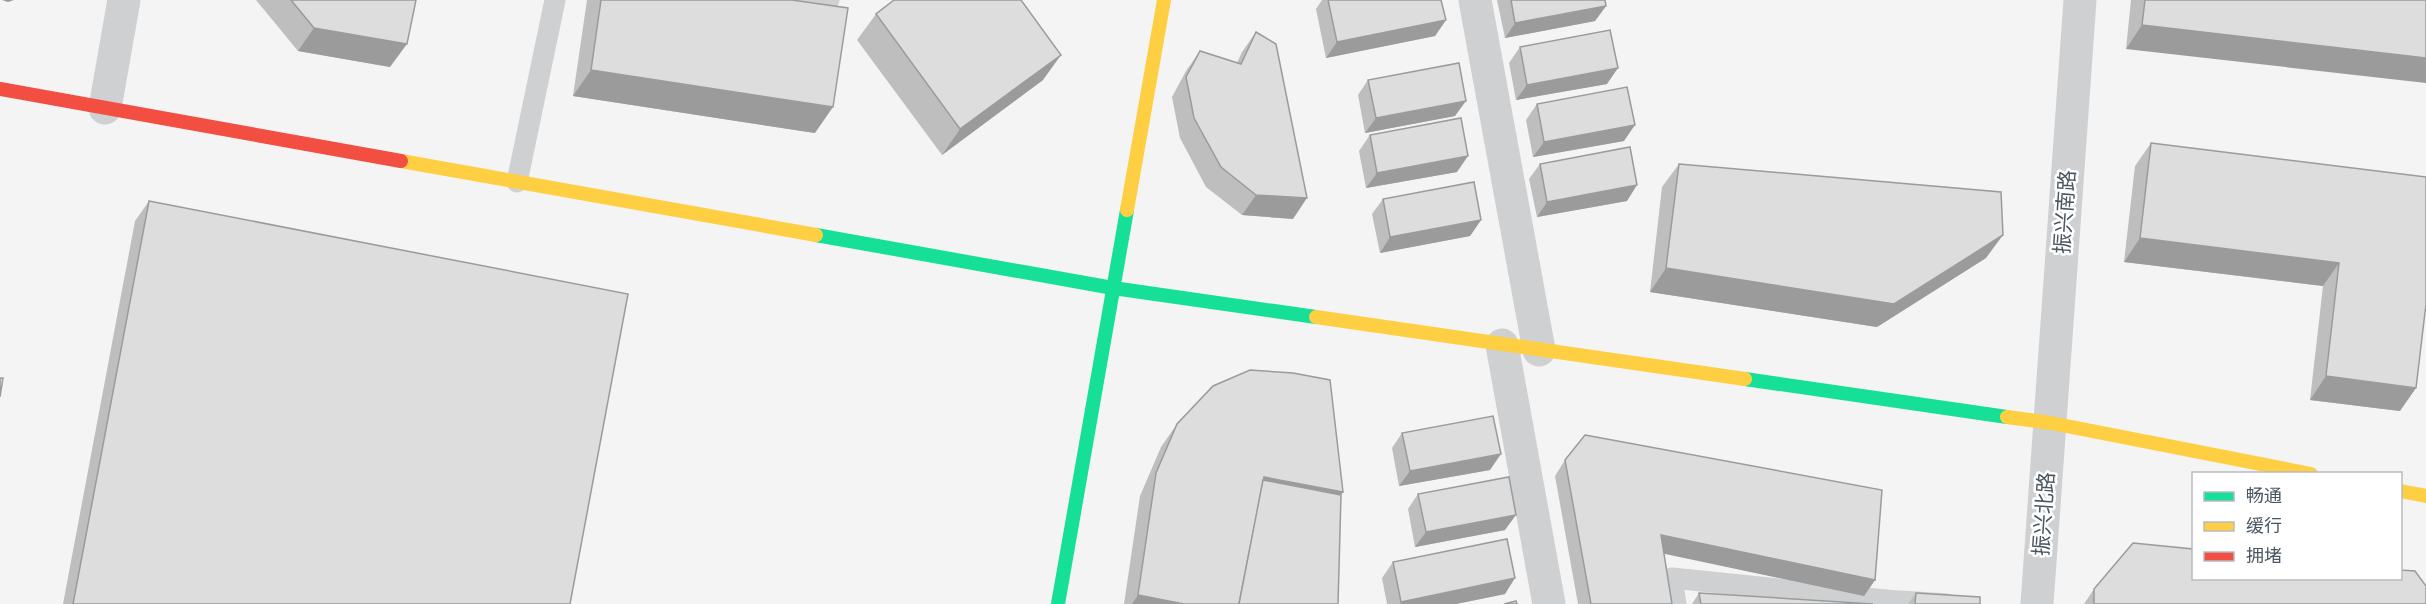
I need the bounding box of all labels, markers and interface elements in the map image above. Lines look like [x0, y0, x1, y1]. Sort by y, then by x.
street label: 振兴南路 [2047, 169, 2081, 255]
street label: 振兴北路 [2026, 471, 2060, 557]
legend [2192, 472, 2402, 580]
text: 畅通 [2246, 483, 2282, 507]
text: 缓行 [2246, 513, 2282, 537]
text: 拥堵 [2246, 543, 2282, 567]

